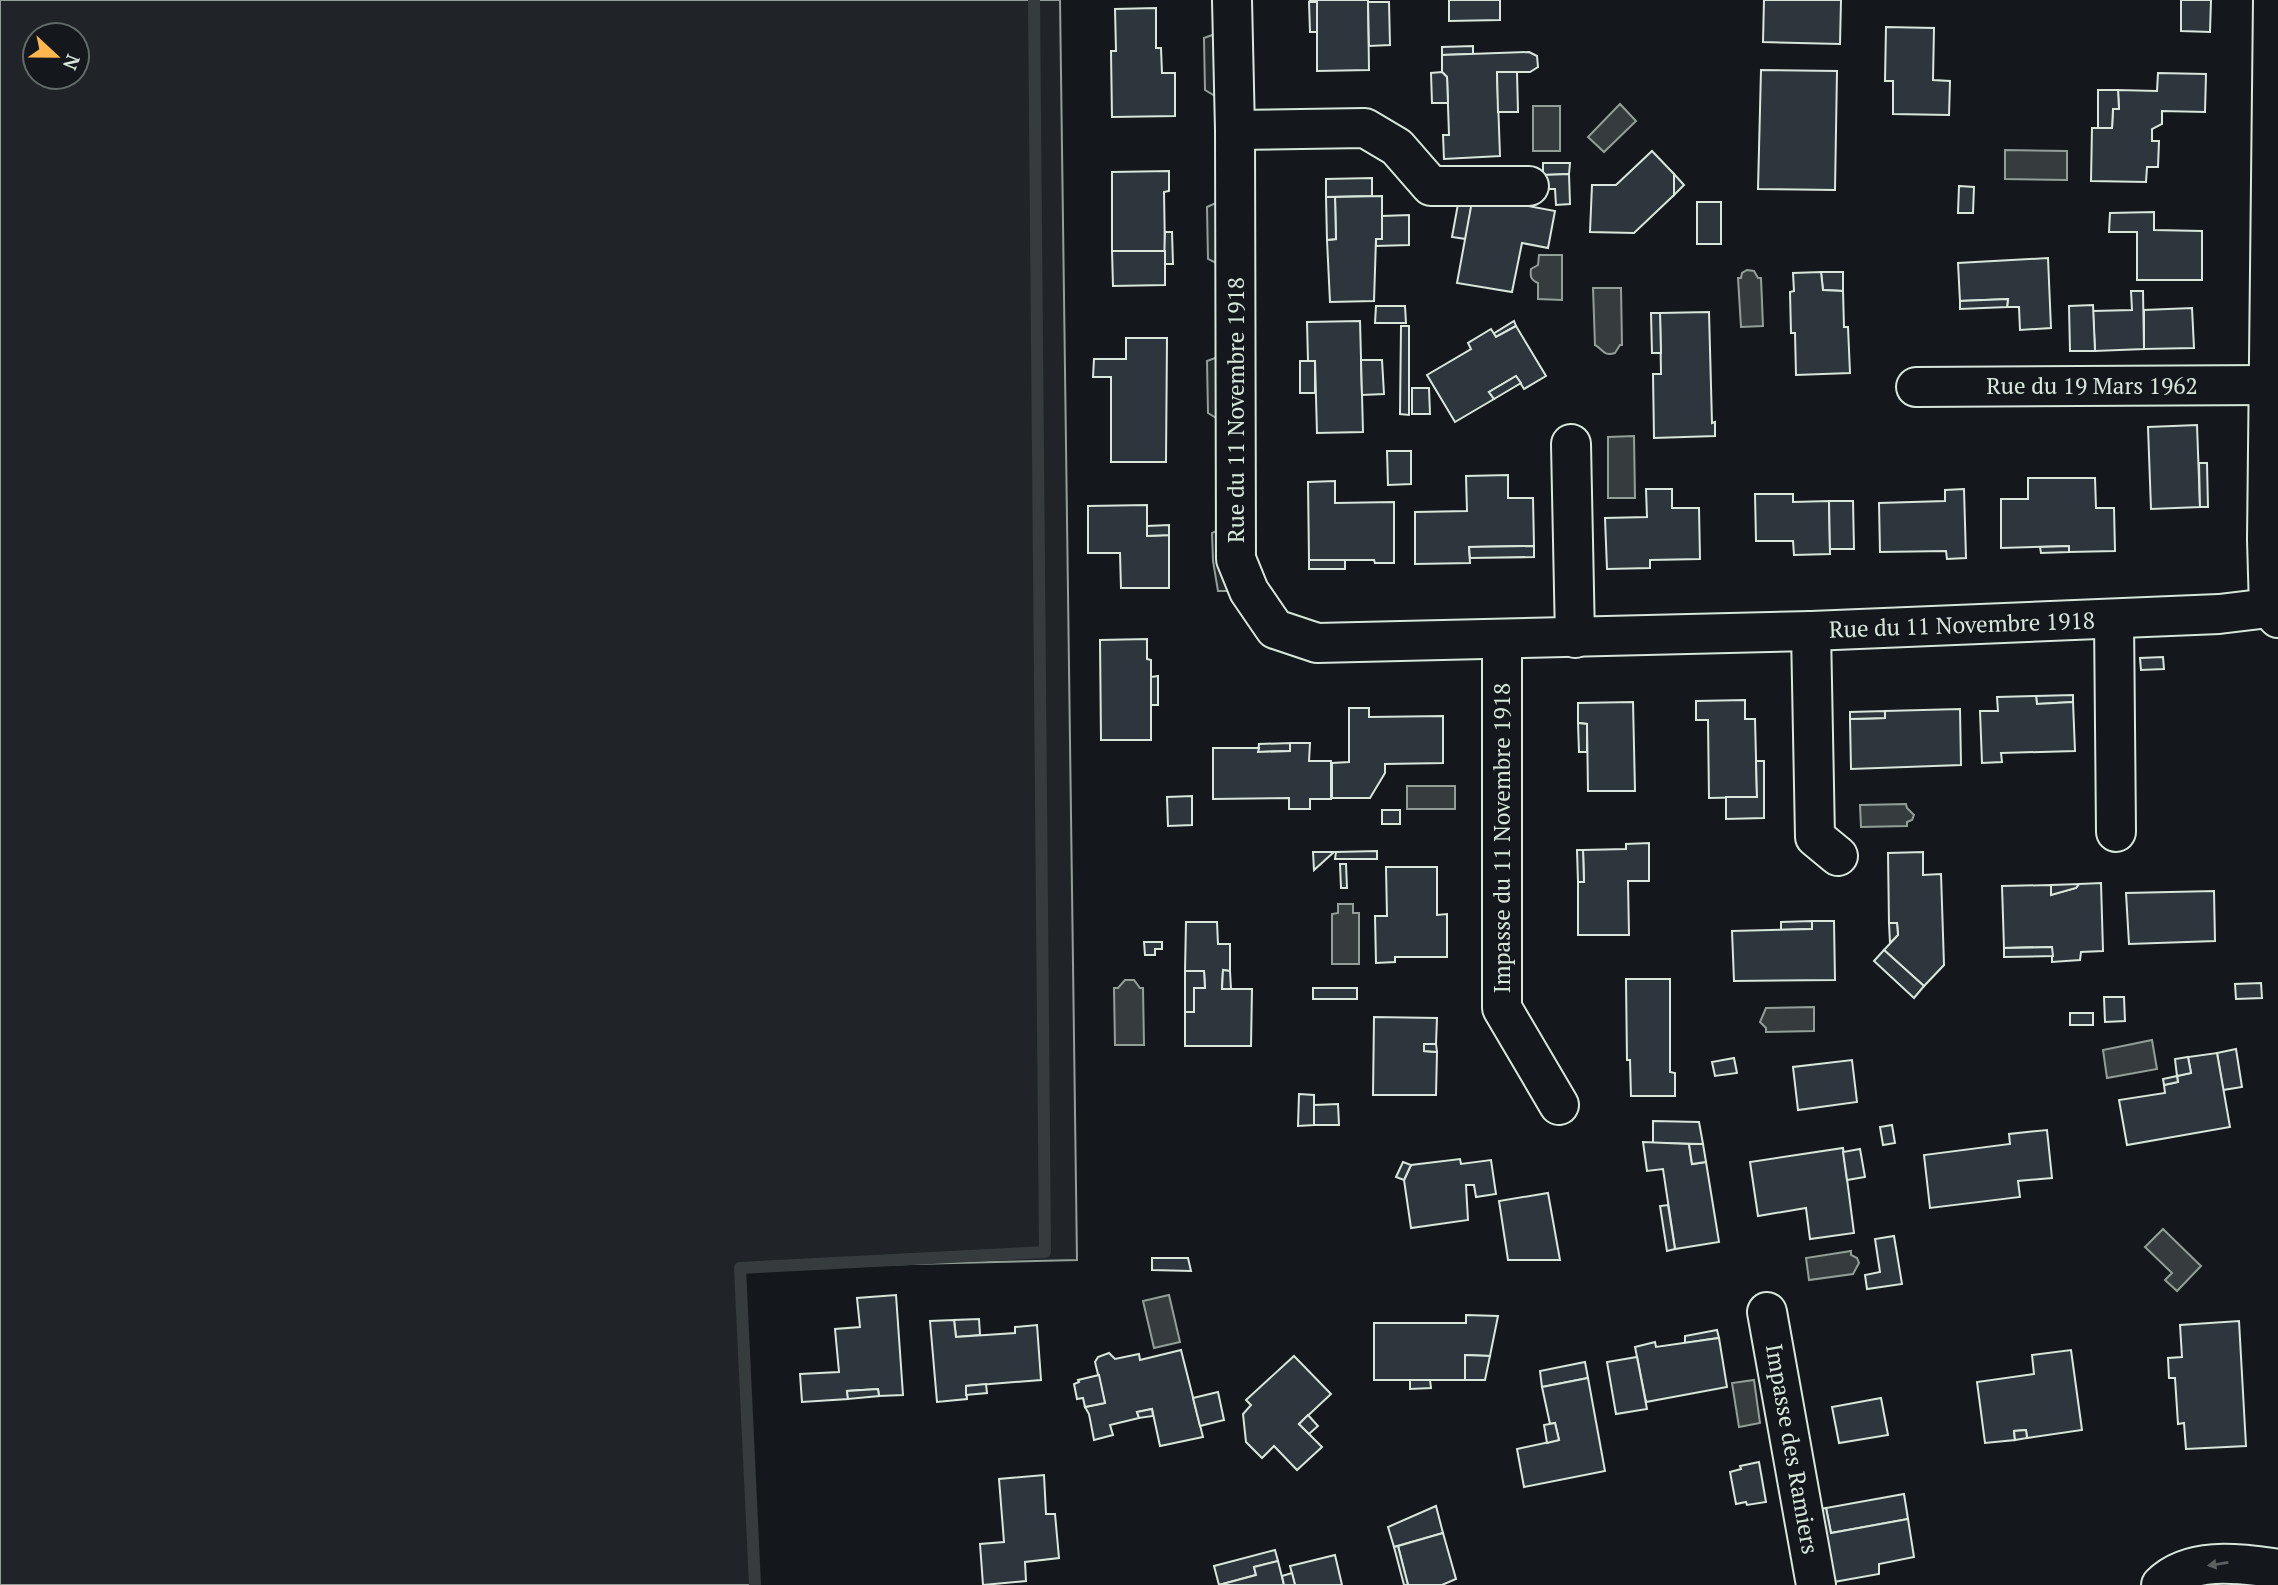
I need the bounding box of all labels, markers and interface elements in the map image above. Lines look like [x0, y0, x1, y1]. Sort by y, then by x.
north arrow [21, 21, 91, 91]
text: N [58, 51, 87, 74]
street label: Rue du 11 Novembre 1918 [1220, 277, 1251, 543]
street label: Rue du 19 Mars 1962 [1986, 370, 2198, 401]
street label: Rue du 11 Novembre 1918 [1828, 604, 2095, 645]
street label: Impasse du 11 Novembre 1918 [1486, 683, 1517, 993]
street label: Impasse des Ramiers [1759, 1341, 1826, 1556]
one-way arrow [2206, 1559, 2228, 1570]

